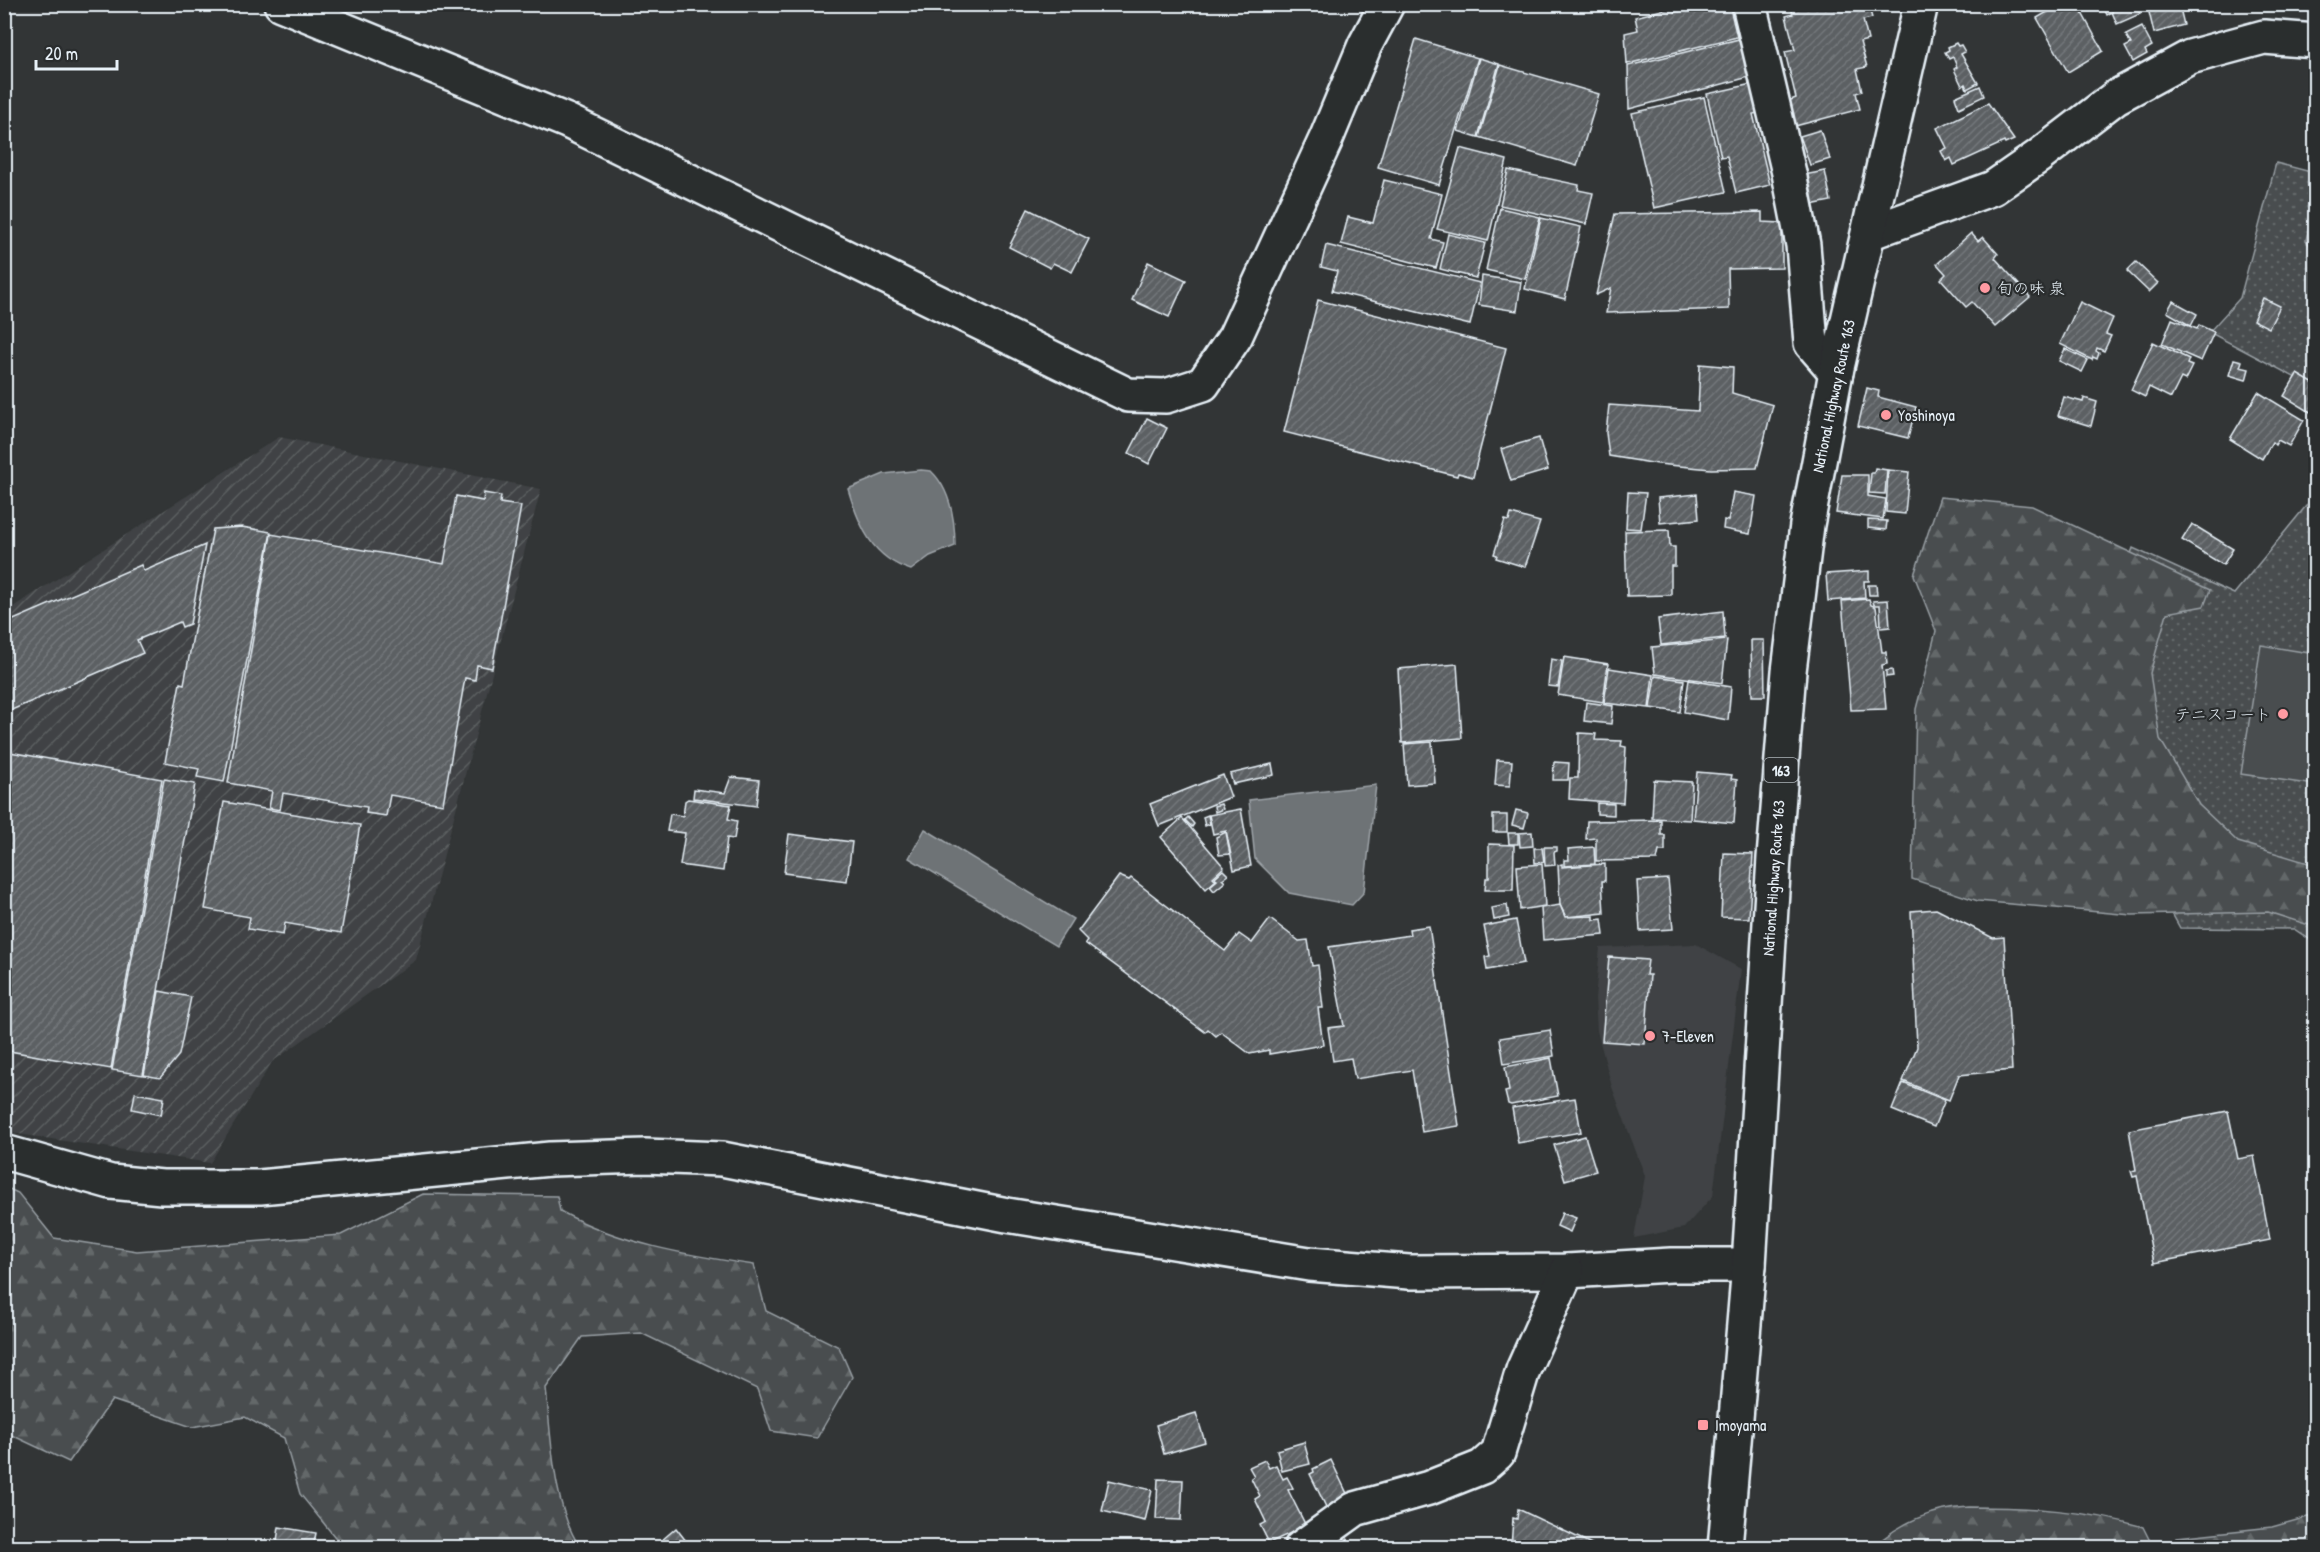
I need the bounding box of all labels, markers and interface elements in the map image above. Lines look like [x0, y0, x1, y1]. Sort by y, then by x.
scale bar [36, 33, 117, 71]
text: 20 m [45, 41, 78, 66]
place label: 旬の味 泉 [1997, 277, 2065, 299]
marker: 旬の味 泉 [1978, 281, 1992, 295]
street label: National Highway Route 163 [1806, 318, 1860, 474]
place label: Yoshinoya [1898, 404, 1955, 426]
marker: Yoshinoya [1879, 408, 1893, 422]
place label: テニスコート [2175, 703, 2271, 725]
marker: テニスコート [2276, 707, 2290, 721]
road number: 163 [1764, 758, 1798, 782]
street label: National Highway Route 163 [1757, 800, 1789, 956]
place label: 7-Eleven [1662, 1025, 1714, 1047]
marker: 7-Eleven [1643, 1029, 1657, 1043]
place label: Imoyama [1715, 1414, 1766, 1436]
marker: Imoyama [1696, 1418, 1710, 1432]

